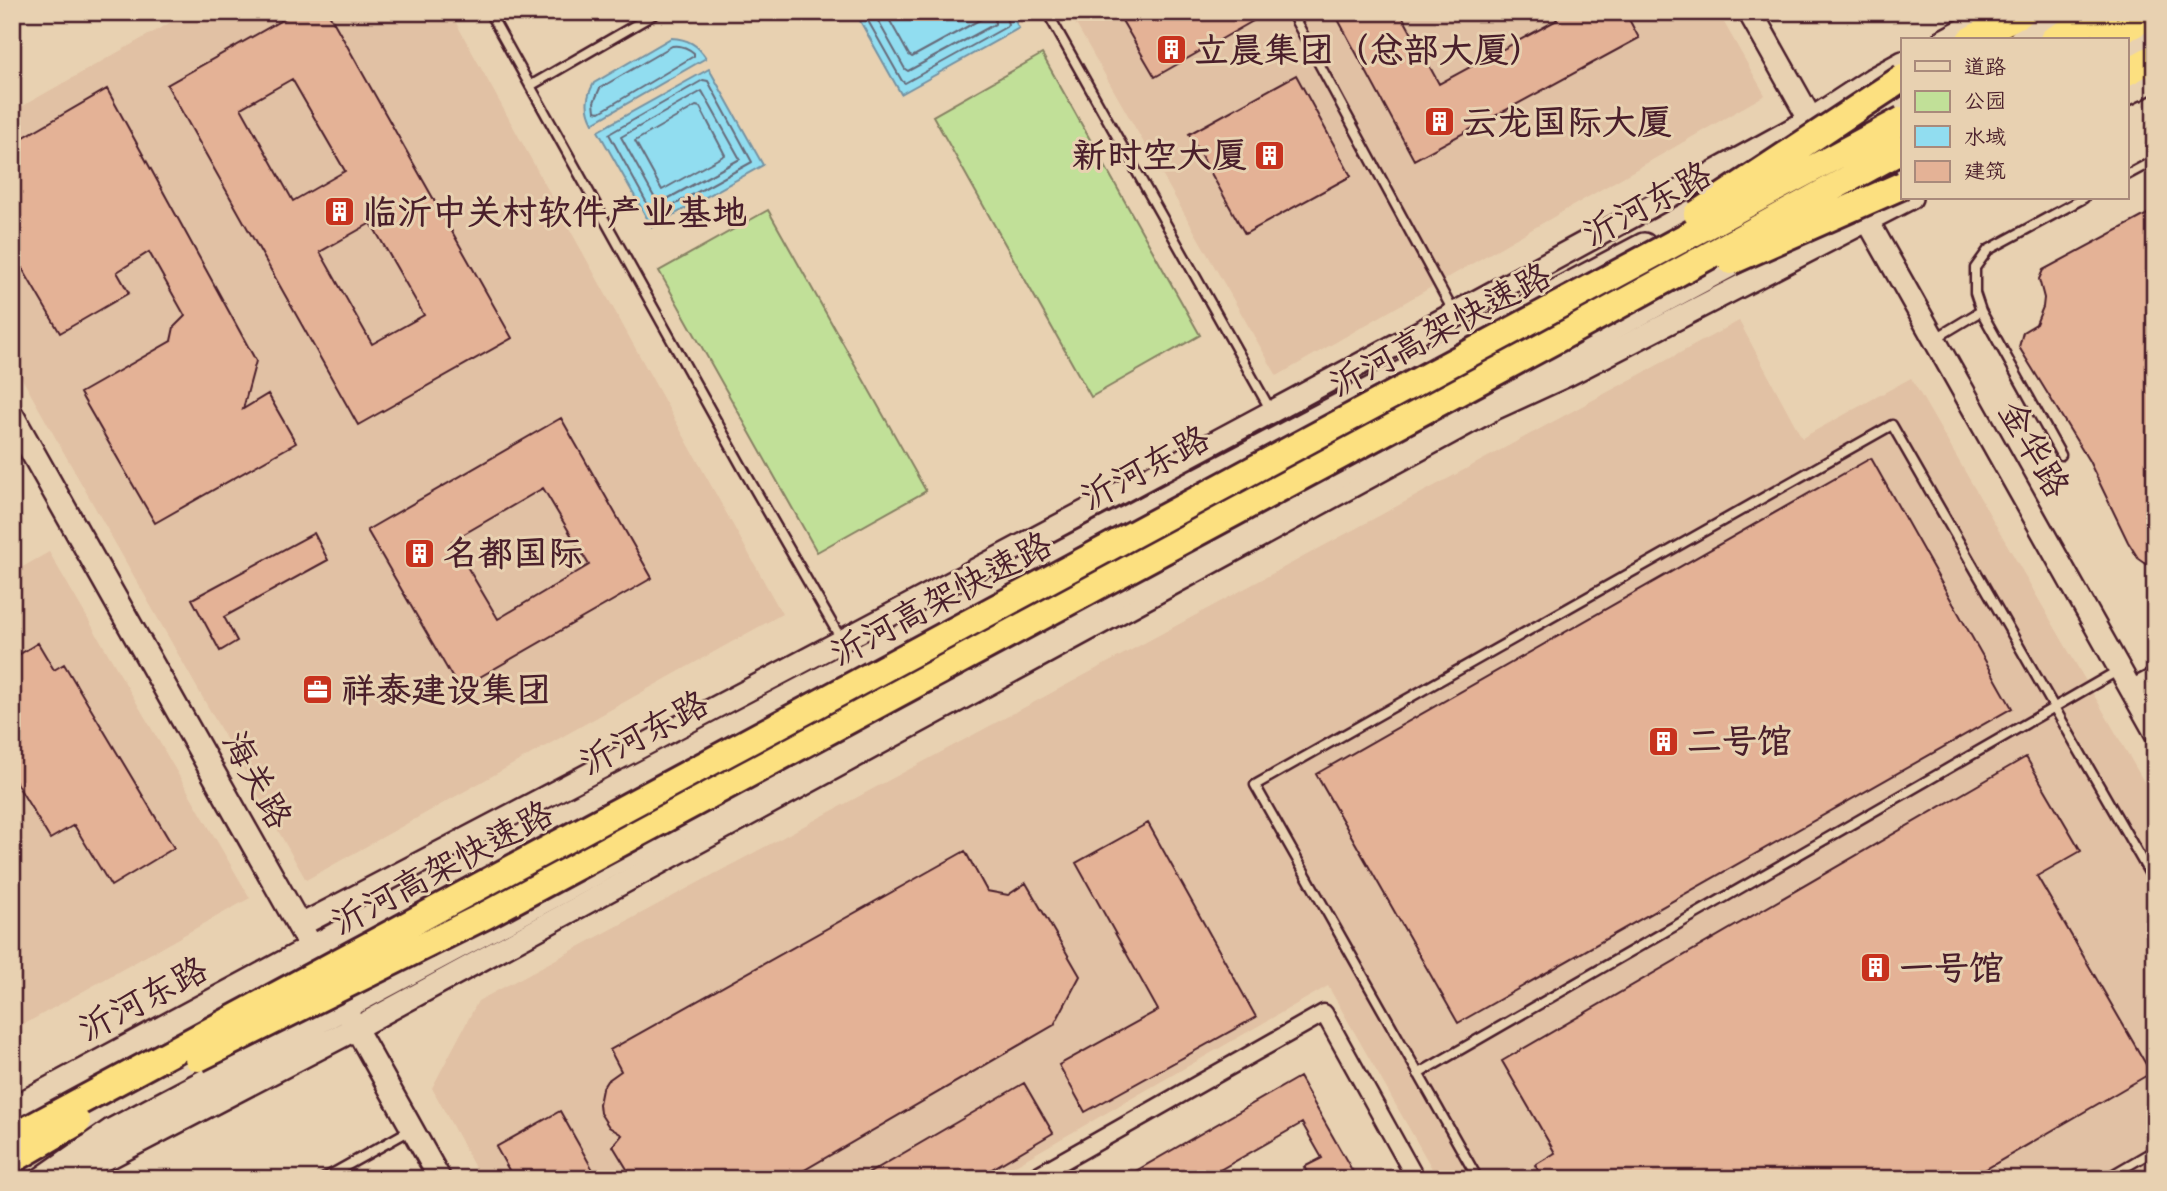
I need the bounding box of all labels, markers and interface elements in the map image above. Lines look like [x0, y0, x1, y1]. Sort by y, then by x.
place label: 立晨集团（总部大厦） [1194, 28, 1544, 73]
building icon: 立晨集团（总部大厦） [1154, 33, 1188, 67]
legend [1901, 38, 2128, 200]
text: 道路 [1964, 54, 2006, 80]
text: 公园 [1964, 88, 2006, 114]
place label: 云龙国际大厦 [1462, 100, 1672, 145]
building icon: 云龙国际大厦 [1422, 105, 1456, 139]
text: 水域 [1964, 124, 2006, 150]
place label: 新时空大厦 [1072, 133, 1247, 178]
building icon: 新时空大厦 [1253, 138, 1287, 172]
street label: 沂河东路 [1575, 151, 1719, 257]
text: 建筑 [1964, 158, 2006, 184]
place label: 临沂中关村软件产业基地 [362, 190, 747, 235]
building icon: 临沂中关村软件产业基地 [322, 195, 356, 229]
street label: 沂河高架快速路 [1321, 253, 1559, 407]
street label: 金华路 [1988, 392, 2080, 506]
street label: 沂河东路 [1073, 415, 1217, 521]
street label: 沂河高架快速路 [822, 522, 1060, 676]
place label: 名都国际 [443, 531, 583, 576]
building icon: 名都国际 [403, 536, 437, 570]
place label: 祥泰建设集团 [341, 668, 551, 713]
office icon: 祥泰建设集团 [301, 673, 335, 707]
street label: 沂河东路 [572, 680, 716, 786]
place label: 二号馆 [1687, 719, 1792, 764]
street label: 海关路 [212, 723, 302, 837]
building icon: 二号馆 [1647, 724, 1681, 758]
street label: 沂河高架快速路 [323, 791, 561, 945]
street label: 沂河东路 [71, 946, 215, 1052]
place label: 一号馆 [1899, 946, 2004, 991]
building icon: 一号馆 [1859, 951, 1893, 985]

